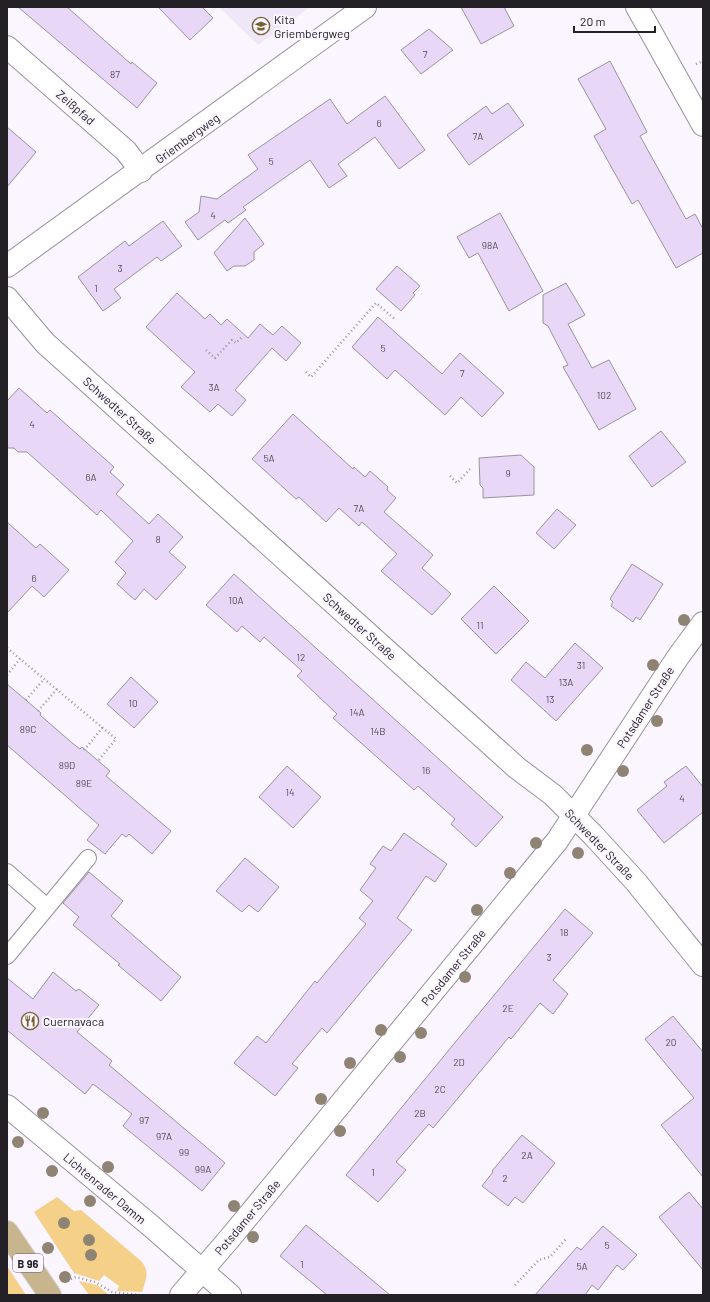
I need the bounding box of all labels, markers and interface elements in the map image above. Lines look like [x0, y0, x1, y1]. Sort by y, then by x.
scale bar [574, 8, 655, 34]
place label: Kita Griembergweg [274, 12, 350, 40]
text: 20 m [580, 14, 606, 28]
school or university icon: Kita Griembergweg [251, 16, 271, 36]
house number: 7 [423, 48, 428, 60]
house number: 87 [110, 68, 120, 80]
street label: Zeißpfad [54, 87, 98, 127]
street label: Griembergweg [152, 110, 222, 166]
house number: 6 [376, 117, 382, 129]
house number: 7A [473, 130, 483, 142]
house number: 5 [268, 155, 274, 167]
house number: 4 [210, 209, 216, 221]
house number: 98A [482, 239, 498, 251]
house number: 3 [117, 262, 123, 274]
house number: 1 [94, 282, 98, 294]
house number: 5 [380, 342, 386, 354]
house number: 7 [460, 367, 465, 379]
street label: Schwedter Straße [81, 374, 159, 446]
house number: 3A [208, 381, 220, 393]
house number: 102 [597, 389, 611, 401]
house number: 4 [29, 418, 35, 430]
house number: 5A [263, 452, 275, 464]
house number: 9 [505, 467, 511, 479]
house number: 6A [85, 471, 97, 483]
house number: 7A [354, 502, 364, 514]
house number: 8 [155, 533, 161, 545]
house number: 6 [31, 572, 37, 584]
street label: Schwedter Straße [321, 590, 399, 662]
house number: 10A [228, 594, 244, 606]
house number: 11 [476, 619, 484, 631]
house number: 12 [297, 651, 305, 663]
house number: 31 [577, 659, 585, 671]
street label: Potsdamer Straße [613, 664, 677, 750]
house number: 13A [559, 676, 573, 688]
house number: 13 [546, 693, 554, 705]
house number: 10 [128, 697, 138, 709]
house number: 14A [349, 706, 365, 718]
house number: 89C [20, 723, 36, 735]
house number: 14B [370, 725, 386, 737]
house number: 89D [59, 759, 75, 771]
house number: 16 [422, 764, 430, 776]
house number: 89E [76, 777, 92, 789]
house number: 14 [285, 786, 295, 798]
house number: 4 [679, 792, 685, 804]
street label: Schwedter Straße [563, 806, 637, 882]
street label: Potsdamer Straße [418, 926, 488, 1008]
house number: 18 [560, 926, 568, 938]
house number: 3 [546, 951, 552, 963]
house number: 2E [502, 1002, 514, 1014]
restaurant icon: Cuernavaca [20, 1011, 40, 1031]
place label: Cuernavaca [43, 1014, 104, 1028]
house number: 20 [665, 1036, 677, 1048]
house number: 2D [453, 1056, 465, 1068]
house number: 2C [434, 1083, 446, 1095]
house number: 2B [414, 1107, 426, 1119]
house number: 97 [139, 1114, 149, 1126]
house number: 97A [156, 1130, 172, 1142]
house number: 99 [179, 1146, 189, 1158]
street label: Lichtenrader Damm [61, 1149, 149, 1227]
house number: 2A [521, 1149, 533, 1161]
house number: 99A [195, 1163, 211, 1175]
house number: 1 [371, 1166, 375, 1178]
house number: 2 [502, 1172, 508, 1184]
street label: Potsdamer Straße [211, 1176, 283, 1258]
house number: 5 [604, 1239, 610, 1251]
road number: B 96 [13, 1254, 43, 1272]
house number: 1 [300, 1258, 304, 1270]
house number: 5A [576, 1260, 588, 1272]

